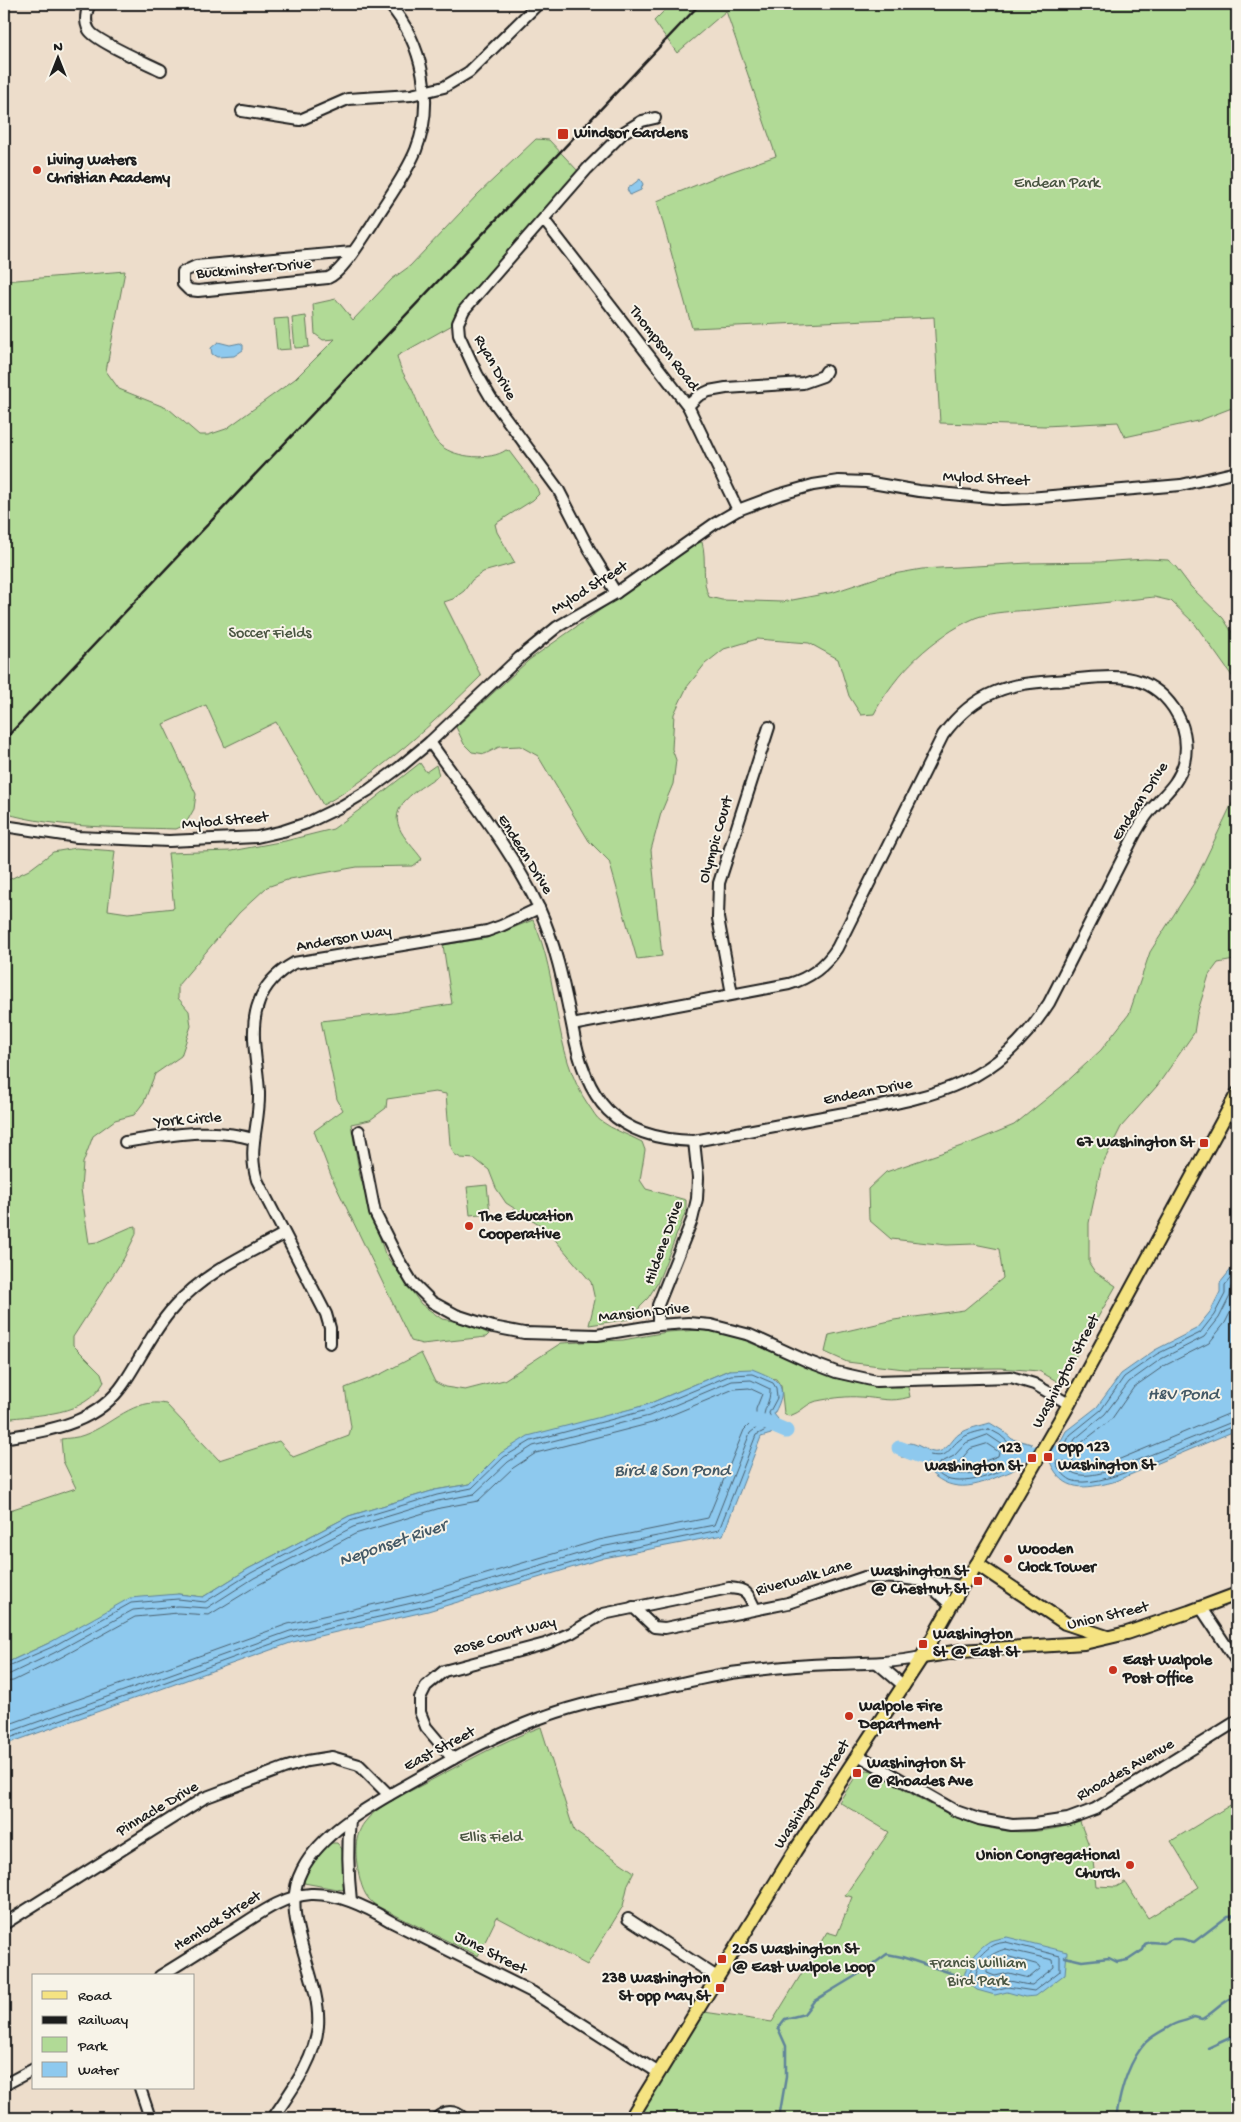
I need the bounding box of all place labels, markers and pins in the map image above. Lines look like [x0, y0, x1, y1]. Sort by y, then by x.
place label: Windsor Gardens [573, 125, 689, 144]
marker: Windsor Gardens [556, 127, 570, 141]
place label: Living Waters Christian Academy [46, 152, 170, 189]
marker: Living Waters Christian Academy [31, 164, 43, 176]
place label: 67 Washington St [1076, 1134, 1195, 1153]
marker: 67 Washington St [1198, 1137, 1210, 1149]
place label: The Education Cooperative [477, 1208, 573, 1245]
marker: The Education Cooperative [463, 1220, 475, 1232]
place label: Opp 123 Washington St [1057, 1439, 1157, 1476]
place label: 123 Washington St [924, 1440, 1023, 1477]
marker: Opp 123 Washington St [1042, 1451, 1054, 1463]
marker: 123 Washington St [1026, 1452, 1038, 1464]
place label: Wooden Clock Tower [1017, 1541, 1098, 1578]
marker: Wooden Clock Tower [1002, 1553, 1014, 1565]
place label: Washington St @ Chestnut St [870, 1563, 969, 1600]
marker: Washington St @ Chestnut St [972, 1575, 984, 1587]
place label: Washington St @ East St [932, 1626, 1021, 1663]
marker: Washington St @ East St [917, 1638, 929, 1650]
place label: East Walpole Post Office [1122, 1652, 1213, 1689]
marker: East Walpole Post Office [1107, 1664, 1119, 1676]
place label: Walpole Fire Department [857, 1698, 943, 1735]
marker: Walpole Fire Department [843, 1710, 855, 1722]
place label: Washington St @ Rhoades Ave [866, 1755, 974, 1792]
marker: Washington St @ Rhoades Ave [851, 1767, 863, 1779]
place label: Union Congregational Church [976, 1847, 1120, 1884]
marker: Union Congregational Church [1124, 1859, 1136, 1871]
place label: 205 Washington St @ East Walpole Loop [732, 1941, 875, 1978]
marker: 205 Washington St @ East Walpole Loop [716, 1953, 728, 1965]
place label: 238 Washington St opp May St [602, 1970, 711, 2007]
marker: 238 Washington St opp May St [714, 1982, 726, 1994]

